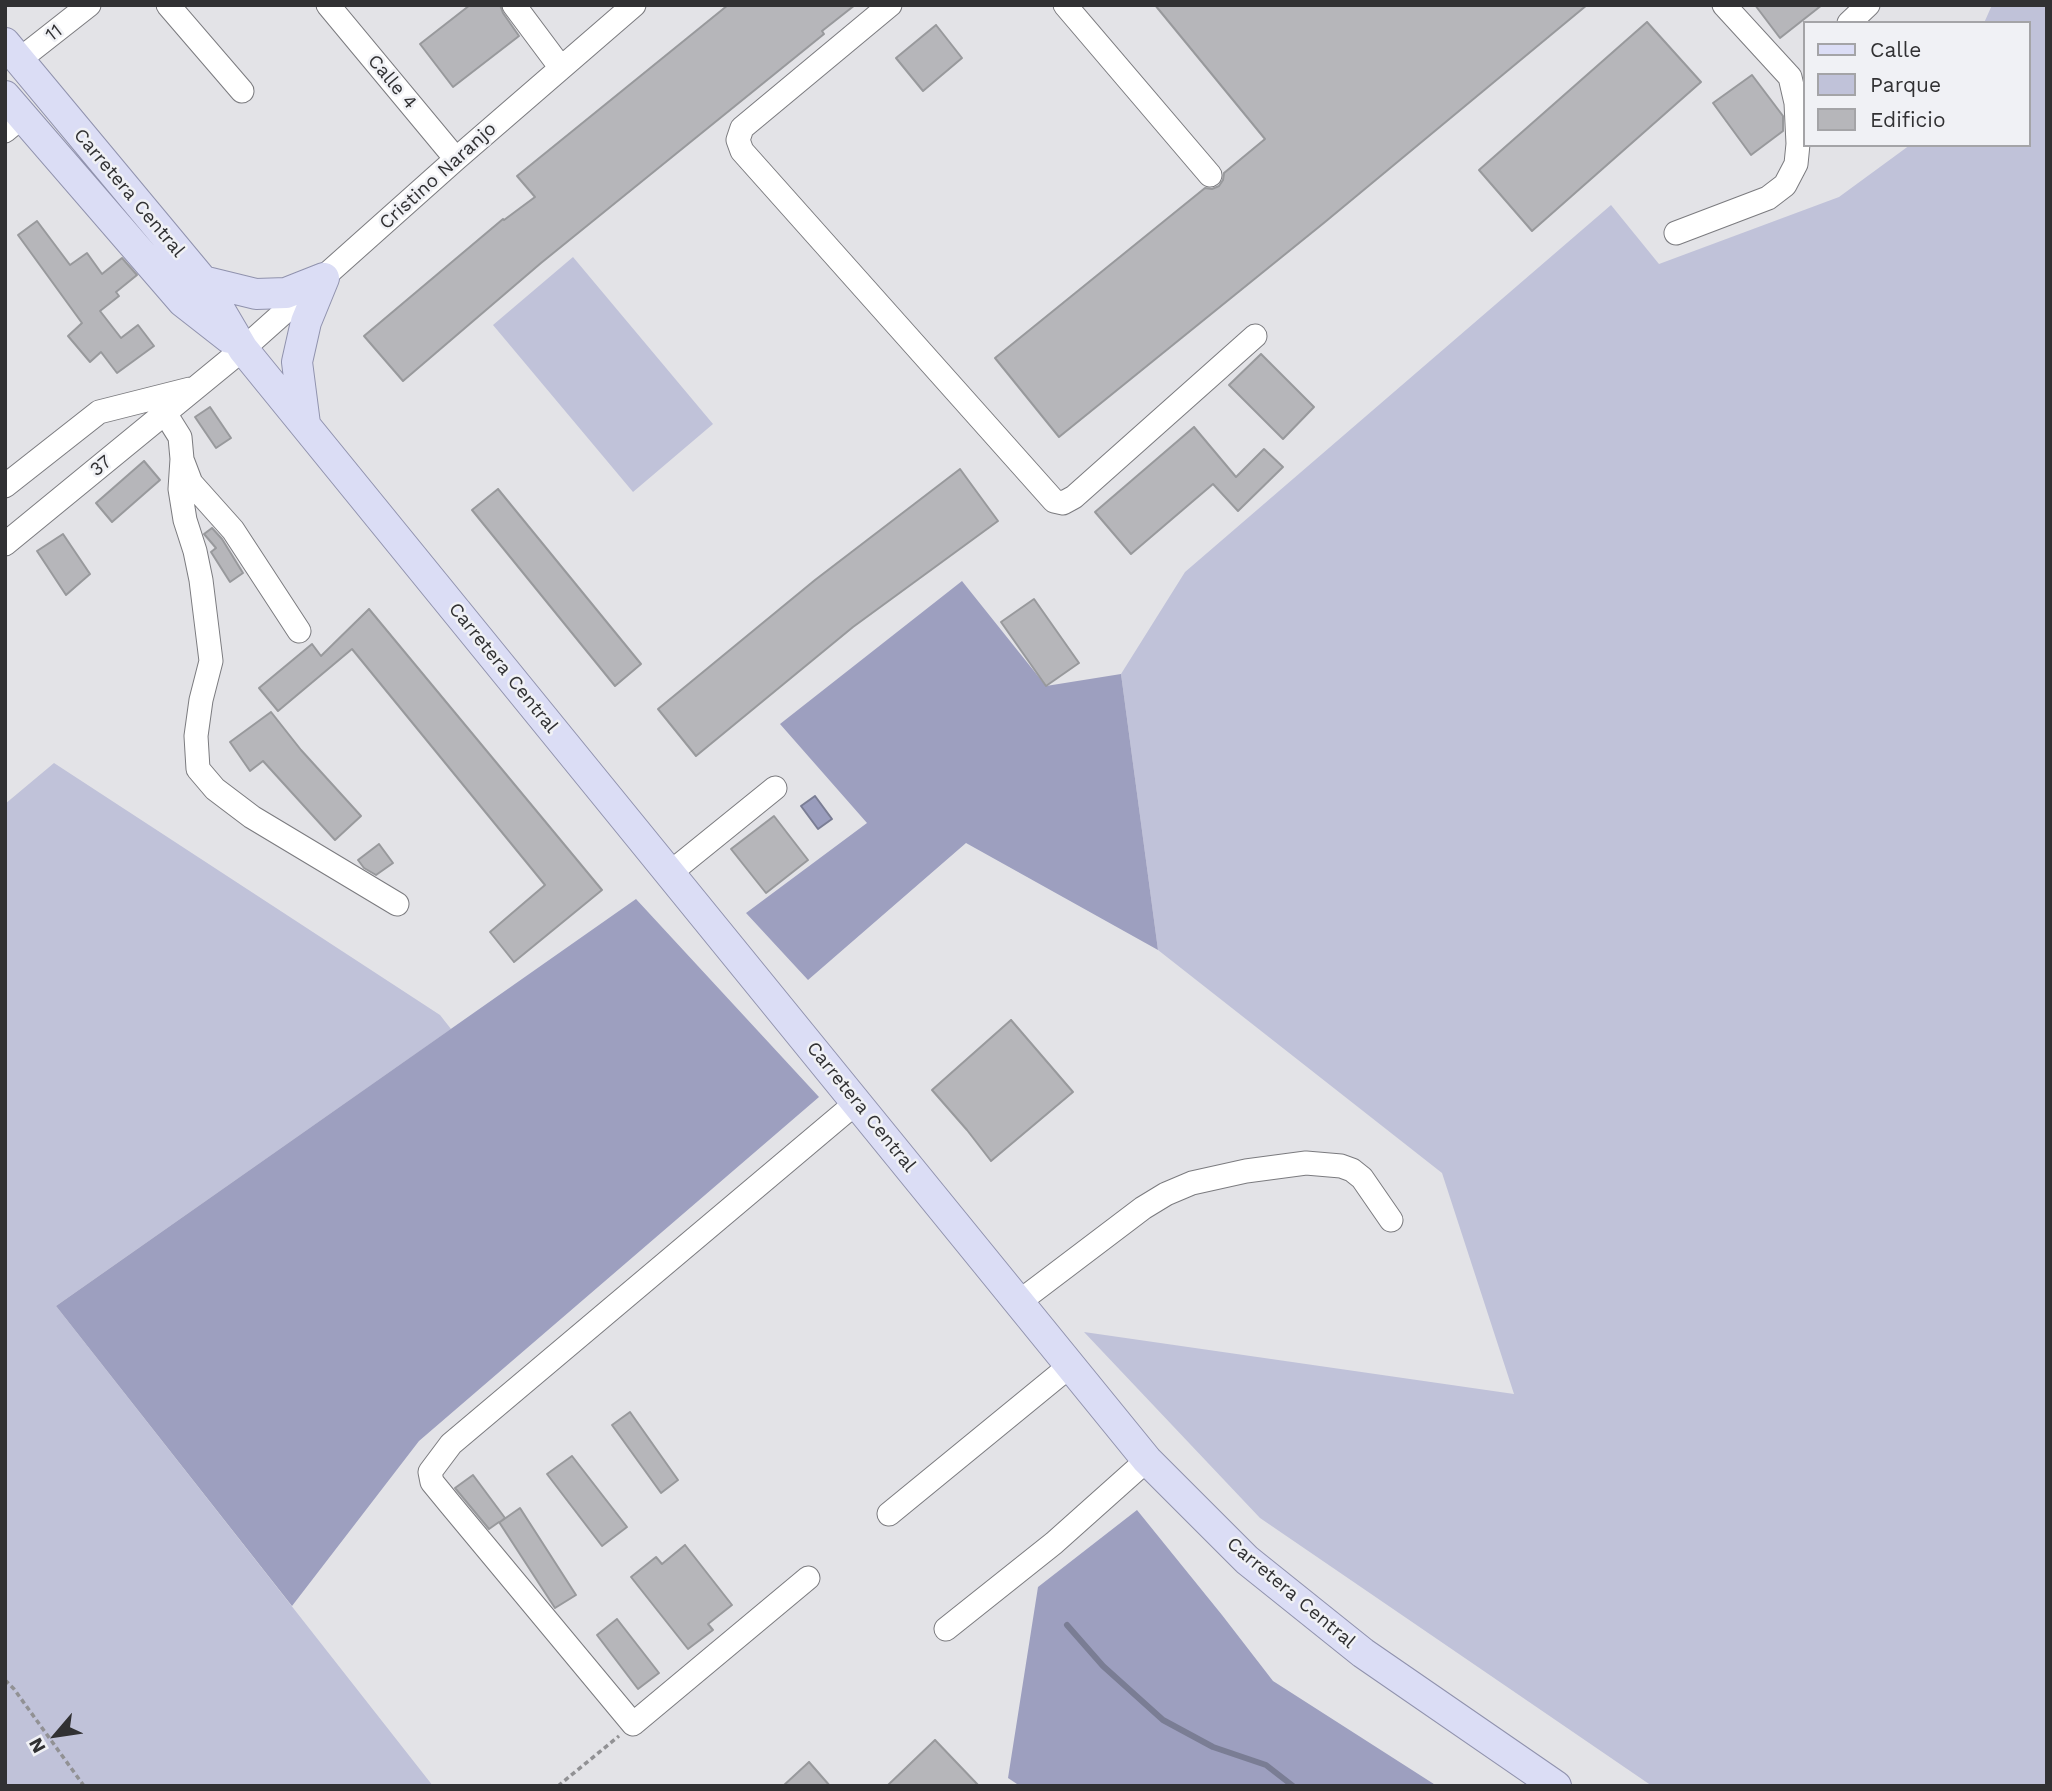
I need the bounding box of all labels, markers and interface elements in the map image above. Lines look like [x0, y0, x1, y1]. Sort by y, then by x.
street label: 11 [41, 19, 67, 47]
legend [1804, 21, 2031, 147]
text: Calle [1870, 37, 1921, 62]
street label: Calle 4 [363, 50, 421, 114]
text: Parque [1870, 72, 1941, 97]
text: Edificio [1870, 107, 1946, 132]
street label: Cristino Naranjo [375, 117, 501, 235]
street label: Carretera Central [69, 124, 189, 262]
street label: 37 [86, 451, 116, 481]
street label: Carretera Central [443, 598, 563, 738]
street label: Carretera Central [801, 1037, 921, 1177]
street label: Carretera Central [1222, 1533, 1360, 1653]
north arrow [21, 1700, 91, 1770]
text: N [24, 1734, 51, 1757]

